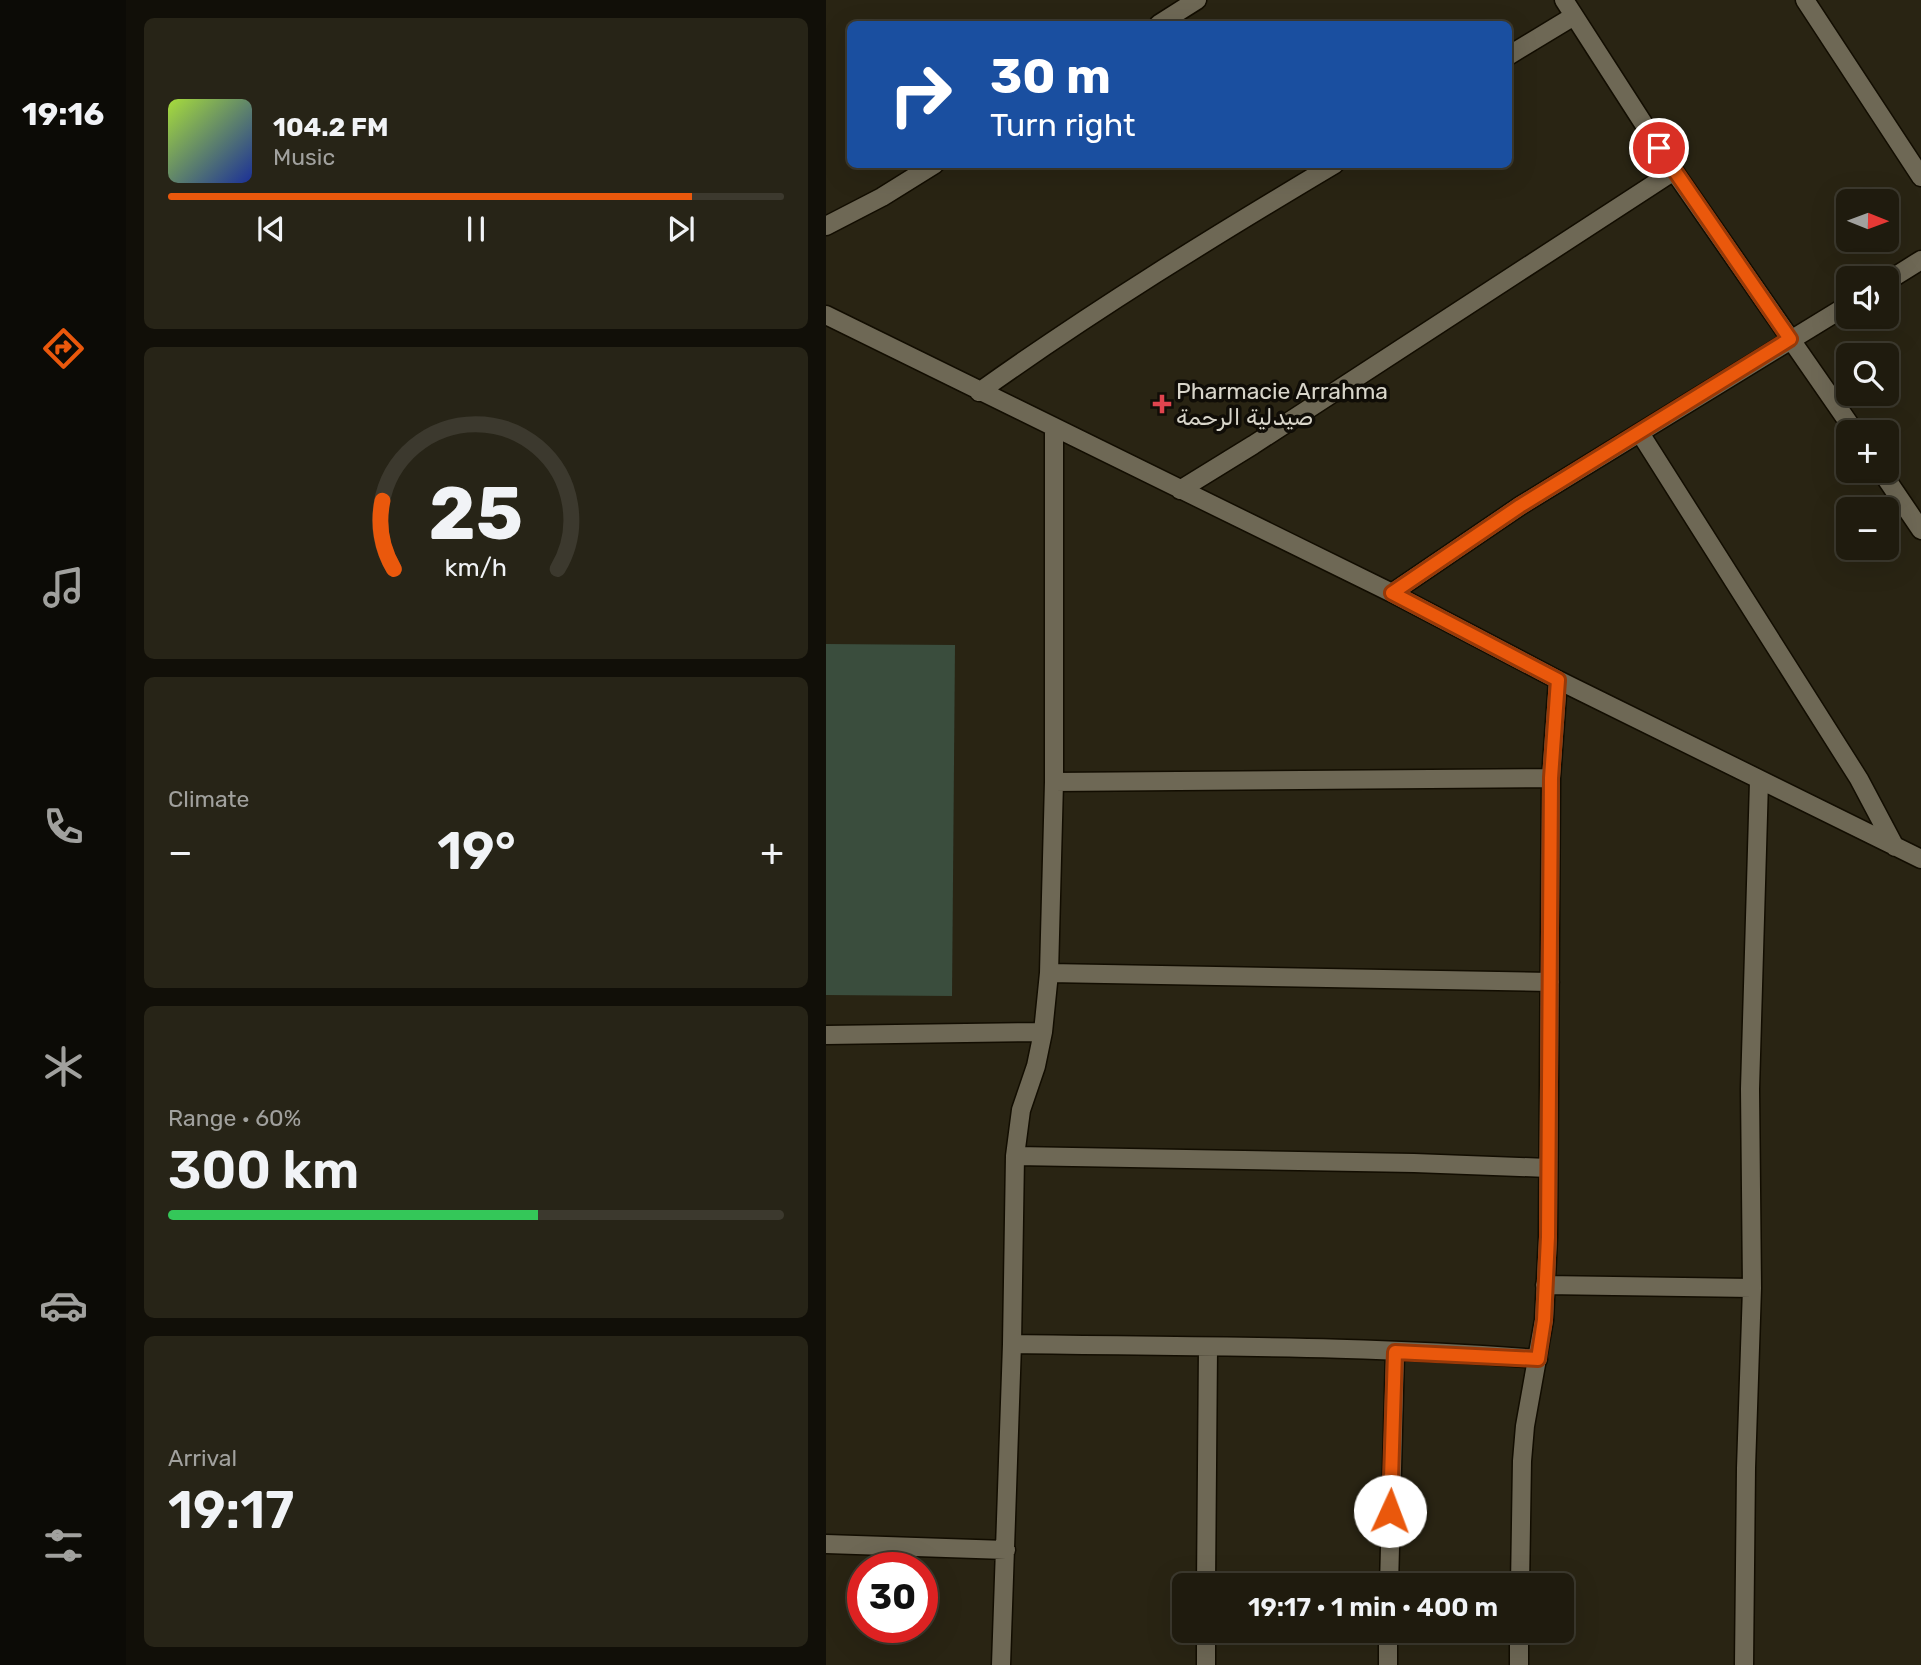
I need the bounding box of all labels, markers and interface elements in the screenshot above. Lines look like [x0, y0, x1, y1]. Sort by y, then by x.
text: 30 m [990, 47, 1111, 105]
icon: right [875, 49, 966, 140]
text: 19:16 [22, 95, 104, 133]
text: Turn right [990, 106, 1135, 144]
text: 104.2 FM [273, 112, 389, 143]
pin [1629, 118, 1689, 178]
icon: arrive [1640, 129, 1678, 167]
text: Music [273, 143, 335, 171]
north arrow [1836, 189, 1899, 252]
map controls [1836, 189, 1899, 560]
icon: previous [252, 210, 290, 248]
icon: pause [457, 210, 495, 248]
icon: next [662, 210, 700, 248]
button: sound [1836, 266, 1899, 329]
icon: directions [39, 324, 88, 373]
button: search [1836, 343, 1899, 406]
place label: Pharmacie Arrahma صيدلية الرحمة [1176, 377, 1388, 431]
marker: Pharmacie Arrahma صيدلية الرحمة [1154, 396, 1170, 412]
button: + [1836, 420, 1899, 483]
text: 25 [429, 472, 523, 558]
button: − [1836, 497, 1899, 560]
text: km/h [445, 553, 507, 582]
icon: music [39, 563, 88, 612]
text: Climate [168, 785, 249, 813]
icon: phone [39, 802, 88, 851]
text: 19° [437, 820, 516, 882]
text: − [168, 829, 193, 875]
text: + [760, 829, 784, 875]
icon: climate [39, 1042, 88, 1091]
text: Range · 60% [168, 1104, 301, 1132]
text: 300 km [168, 1139, 359, 1201]
icon: car [39, 1281, 88, 1330]
text: Arrival [168, 1444, 237, 1472]
position arrow [1353, 1474, 1427, 1548]
text: 19:17 [168, 1479, 294, 1541]
icon: filters [39, 1521, 88, 1570]
speed limit sign: 30 [847, 1552, 938, 1643]
text: 19:17 · 1 min · 400 m [1248, 1592, 1498, 1623]

